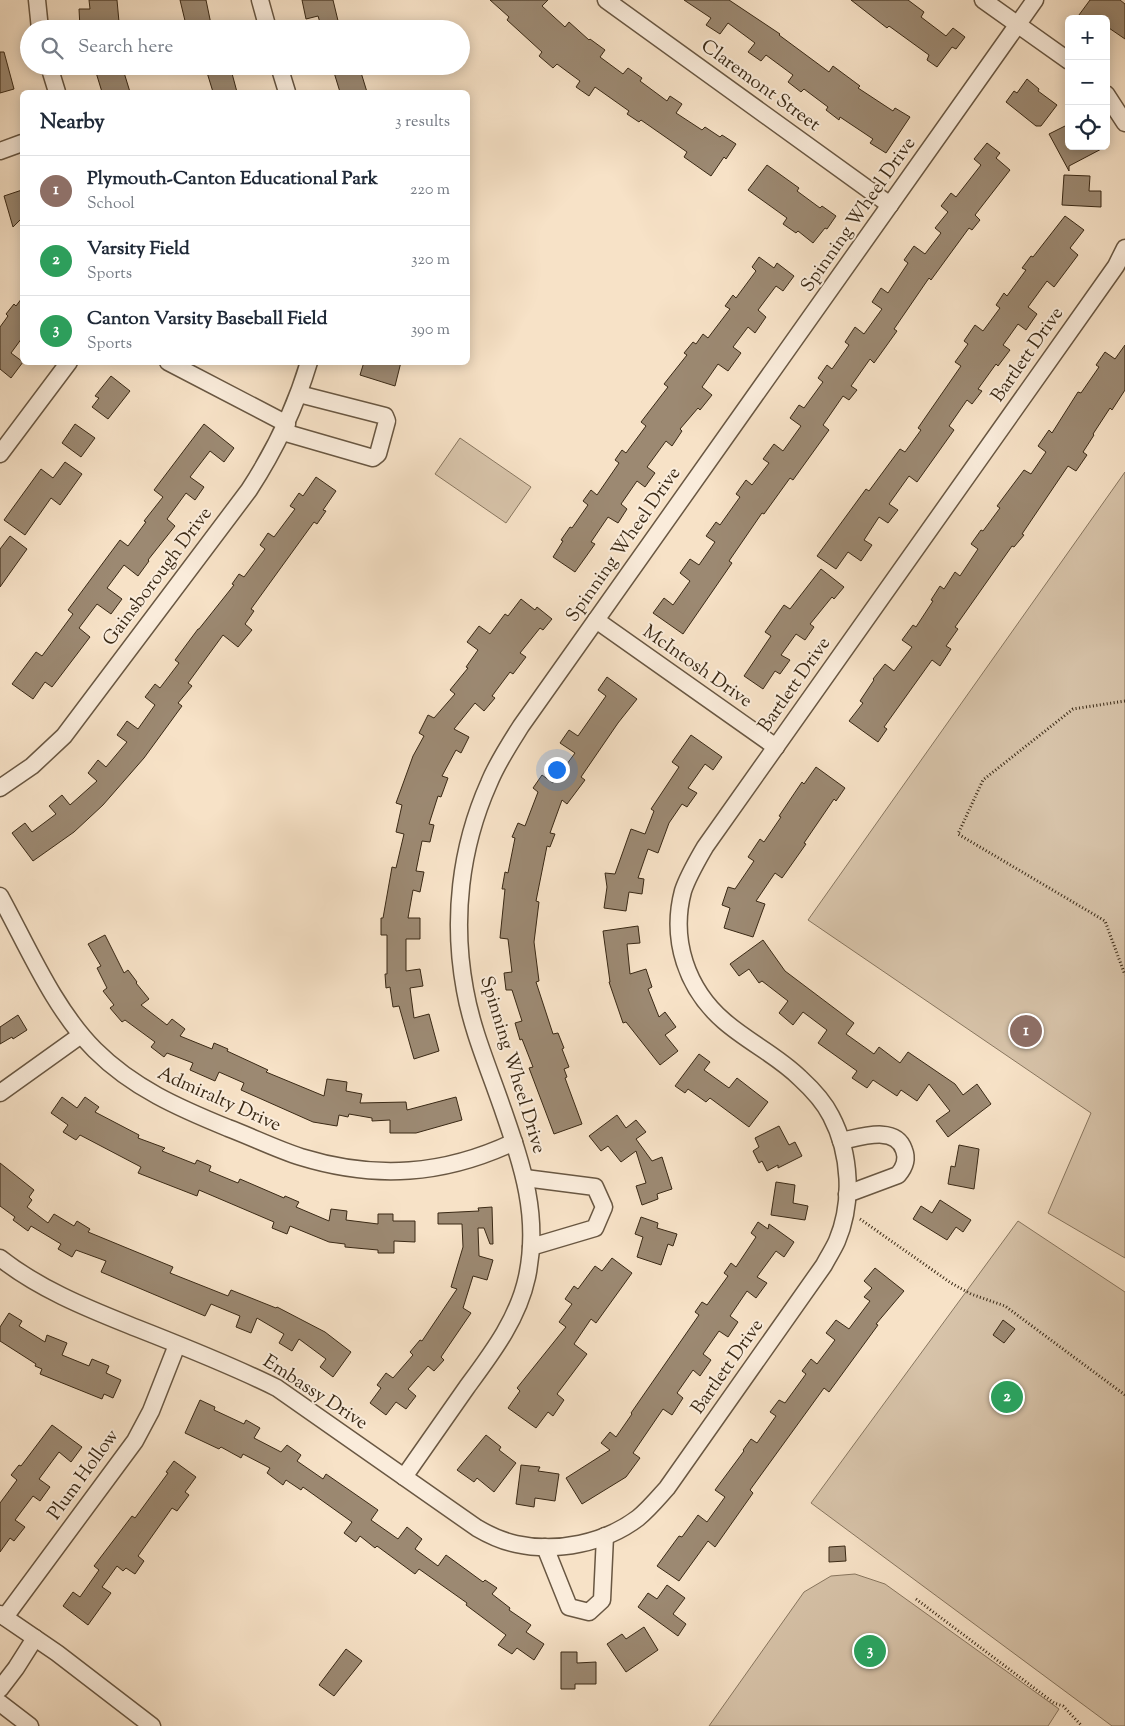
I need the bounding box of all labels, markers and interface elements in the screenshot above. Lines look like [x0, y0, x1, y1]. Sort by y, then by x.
map controls [1065, 15, 1110, 150]
button: + [1065, 15, 1110, 60]
search box [20, 20, 470, 75]
street label: Claremont Street [695, 33, 826, 139]
icon: search [38, 34, 66, 62]
text: Search here [78, 34, 173, 61]
button: − [1065, 60, 1110, 105]
button: locate [1065, 105, 1110, 150]
text: Nearby [40, 108, 105, 138]
text: 3 results [395, 111, 450, 134]
street label: Spinning Wheel Drive [795, 132, 923, 298]
text: Plymouth-Canton Educational Park [87, 166, 378, 193]
text: 1 [53, 179, 59, 202]
text: 220 m [410, 179, 450, 202]
text: School [87, 193, 135, 216]
text: Varsity Field [87, 236, 190, 263]
text: 2 [52, 249, 60, 272]
text: 320 m [411, 249, 450, 272]
text: Sports [87, 263, 132, 286]
street label: Bartlett Drive [985, 302, 1071, 408]
text: Canton Varsity Baseball Field [87, 306, 327, 333]
text: 3 [53, 319, 59, 342]
text: 390 m [411, 319, 450, 342]
text: Sports [87, 333, 132, 356]
street label: Spinning Wheel Drive [560, 462, 688, 628]
street label: Gainsborough Drive [97, 502, 219, 652]
street label: McIntosh Drive [637, 619, 757, 715]
street label: Bartlett Drive [752, 632, 838, 738]
your location [544, 757, 570, 783]
street label: Spinning Wheel Drive [472, 973, 552, 1157]
pin: 1 [1010, 1012, 1042, 1050]
street label: Admiralty Drive [153, 1061, 285, 1139]
street label: Bartlett Drive [685, 1314, 771, 1420]
street label: Embassy Drive [257, 1349, 373, 1437]
pin: 2 [991, 1378, 1023, 1416]
street label: Plum Hollow [42, 1424, 126, 1526]
pin: 3 [854, 1632, 886, 1670]

